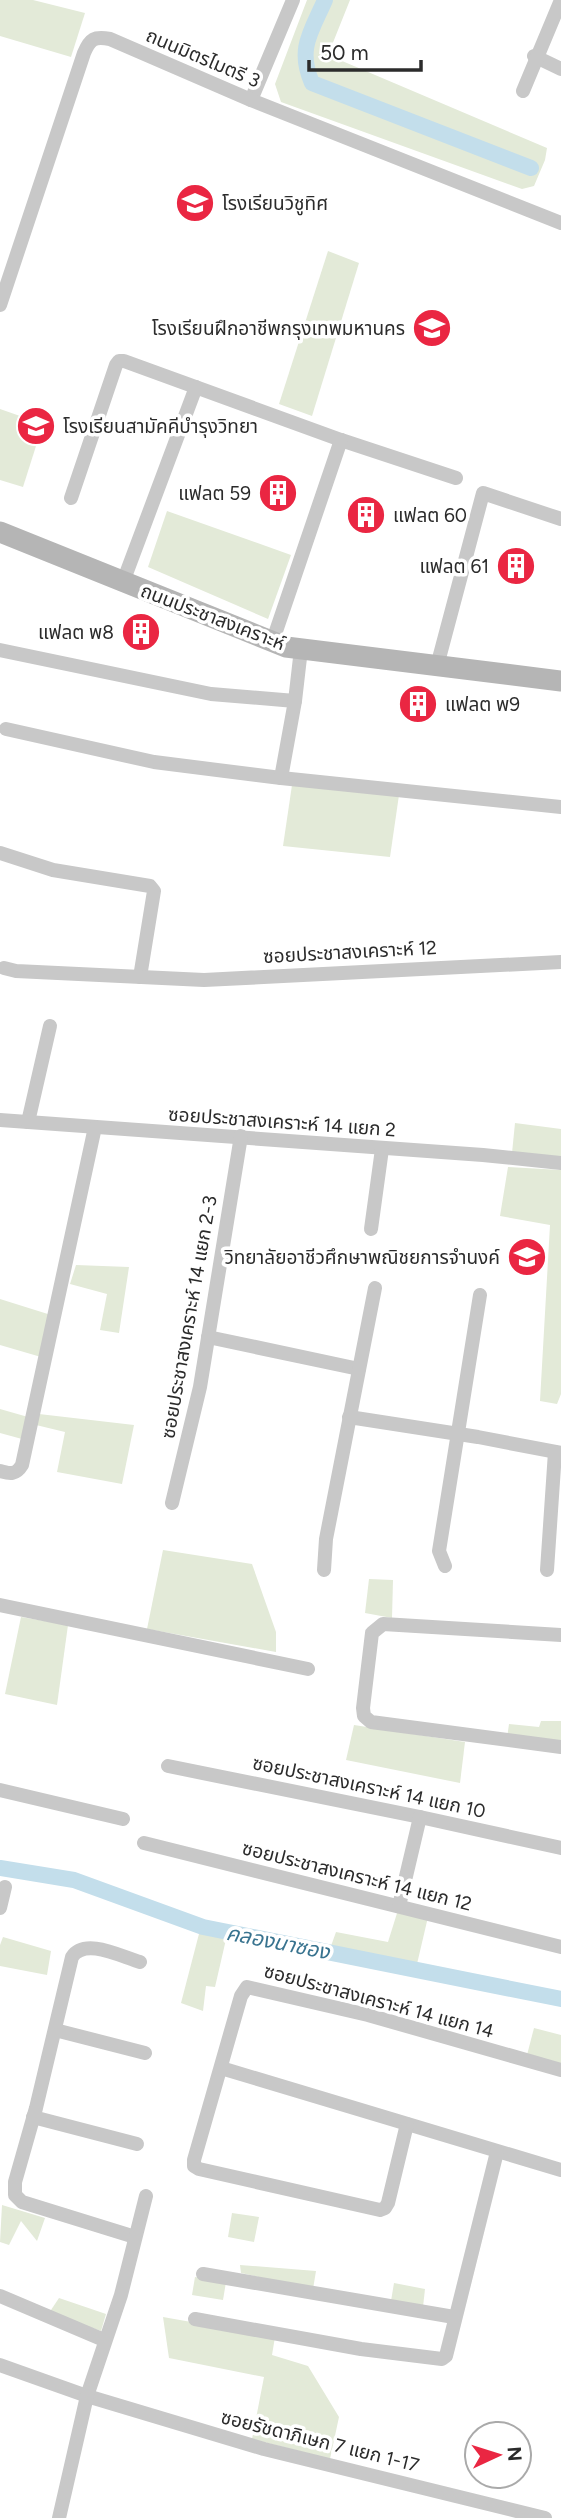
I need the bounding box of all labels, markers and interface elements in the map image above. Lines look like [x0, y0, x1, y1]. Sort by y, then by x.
street label: ถนนมิตรไมตรี 3 [143, 24, 263, 92]
scale bar [309, 28, 421, 72]
text: 50 m [320, 40, 369, 65]
school or university icon: โรงเรียนวิชูทิศ [174, 182, 216, 224]
place label: โรงเรียนวิชูทิศ [222, 192, 328, 216]
school or university icon: โรงเรียนฝึกอาชีพกรุงเทพมหานคร [411, 307, 453, 349]
place label: โรงเรียนฝึกอาชีพกรุงเทพมหานคร [152, 317, 405, 340]
school or university icon: โรงเรียนสามัคคีบํารุงวิทยา [15, 405, 57, 447]
place label: โรงเรียนสามัคคีบํารุงวิทยา [63, 415, 258, 438]
building icon: แฟลต 59 [257, 472, 299, 514]
place label: แฟลต 59 [178, 482, 251, 505]
building icon: แฟลต 60 [345, 494, 387, 536]
place label: แฟลต 60 [393, 504, 467, 527]
building icon: แฟลต 61 [495, 545, 537, 587]
place label: แฟลต 61 [419, 555, 489, 578]
street label: ถนนประชาสงเคราะห์ [138, 579, 289, 655]
building icon: แฟลต พ8 [120, 611, 162, 653]
place label: แฟลต พ8 [38, 621, 114, 644]
building icon: แฟลต พ9 [397, 683, 439, 725]
place label: แฟลต พ9 [445, 693, 520, 716]
street label: ซอยประชาสงเคราะห์ 12 [263, 936, 437, 968]
street label: ซอยประชาสงเคราะห์ 14 แยก 2 [167, 1103, 397, 1141]
street label: ซอยประชาสงเคราะห์ 14 แยก 2-3 [156, 1194, 222, 1440]
school or university icon: วิทยาลัยอาชีวศึกษาพณิชยการจำนงค์ [506, 1236, 548, 1278]
place label: วิทยาลัยอาชีวศึกษาพณิชยการจำนงค์ [224, 1246, 500, 1269]
street label: ซอยประชาสงเคราะห์ 14 แยก 10 [250, 1751, 488, 1823]
street label: ซอยประชาสงเคราะห์ 14 แยก 12 [240, 1836, 474, 1916]
water label: คลองนาซอง [224, 1920, 333, 1965]
street label: ซอยประชาสงเคราะห์ 14 แยก 14 [262, 1959, 497, 2043]
street label: ซอยรัชดาภิเษก 7 แยก 1-17 [219, 2405, 421, 2477]
north arrow [463, 2420, 533, 2490]
text: N [502, 2446, 526, 2462]

